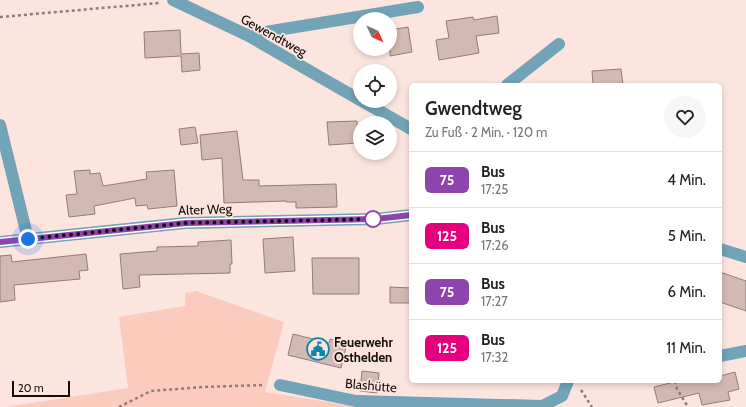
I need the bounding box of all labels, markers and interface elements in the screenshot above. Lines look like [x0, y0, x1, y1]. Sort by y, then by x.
street label: Gewendtweg [238, 10, 310, 60]
north arrow [353, 12, 397, 56]
map controls [353, 12, 397, 160]
button: locate [353, 64, 397, 108]
button: heart [664, 96, 706, 138]
text: Gwendtweg [425, 97, 522, 120]
button: layers [353, 116, 397, 160]
text: Zu Fuß · 2 Min. · 120 m [425, 124, 547, 140]
text: Bus [481, 163, 505, 181]
text: 75 [440, 171, 454, 189]
text: 4 Min. [667, 171, 706, 189]
text: 17:25 [481, 181, 508, 197]
street label: Alter Weg [178, 200, 233, 218]
unlabelled marker [364, 210, 382, 228]
text: Bus [481, 219, 505, 237]
text: 125 [437, 227, 457, 245]
text: 5 Min. [668, 227, 706, 245]
your location [18, 229, 38, 249]
text: 17:26 [481, 237, 509, 253]
text: Bus [481, 275, 505, 293]
text: 75 [440, 283, 454, 301]
text: 6 Min. [667, 283, 706, 301]
text: 17:27 [481, 293, 508, 309]
text: Bus [481, 331, 505, 349]
place label: Feuerwehr Osthelden [334, 334, 393, 365]
public building icon: Feuerwehr Osthelden [305, 336, 331, 362]
text: 125 [437, 339, 457, 357]
text: 11 Min. [666, 339, 706, 357]
text: 17:32 [481, 349, 508, 365]
street label: Blashütte [345, 375, 398, 395]
scale bar [12, 379, 70, 398]
text: 20 m [18, 381, 44, 395]

